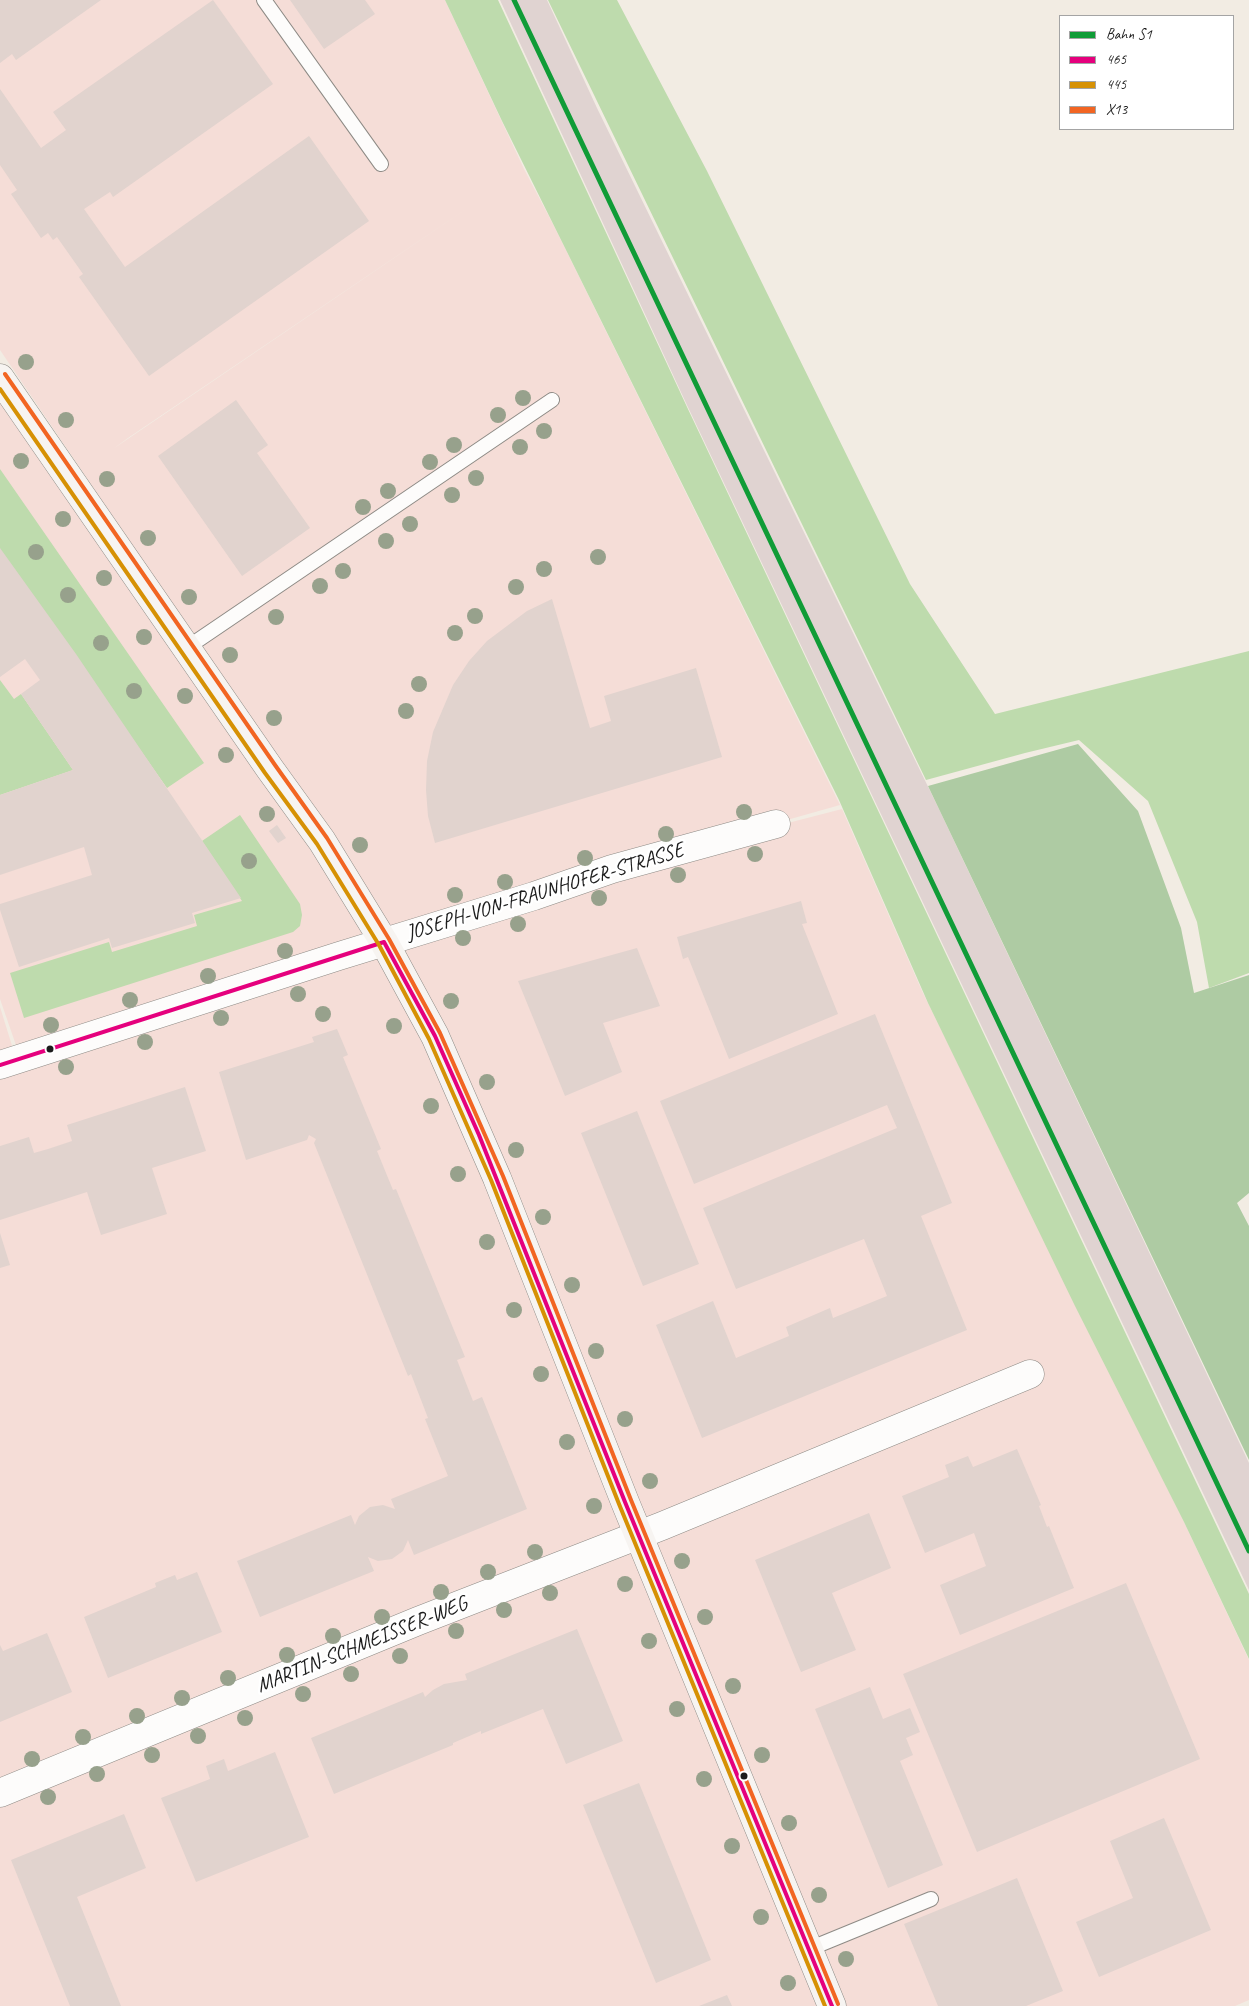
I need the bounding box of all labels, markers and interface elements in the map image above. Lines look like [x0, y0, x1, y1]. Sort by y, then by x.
legend [1059, 15, 1234, 130]
text: Bahn S1 [1106, 25, 1152, 44]
text: 465 [1106, 50, 1126, 69]
text: 445 [1106, 75, 1126, 94]
text: X13 [1106, 100, 1127, 119]
street label: JOSEPH-VON-FRAUNHOFER-STRASSE [403, 838, 687, 946]
unlabelled marker [45, 1044, 55, 1054]
street label: MARTIN-SCHMEISSER-WEG [253, 1591, 471, 1699]
unlabelled marker [739, 1771, 749, 1781]

